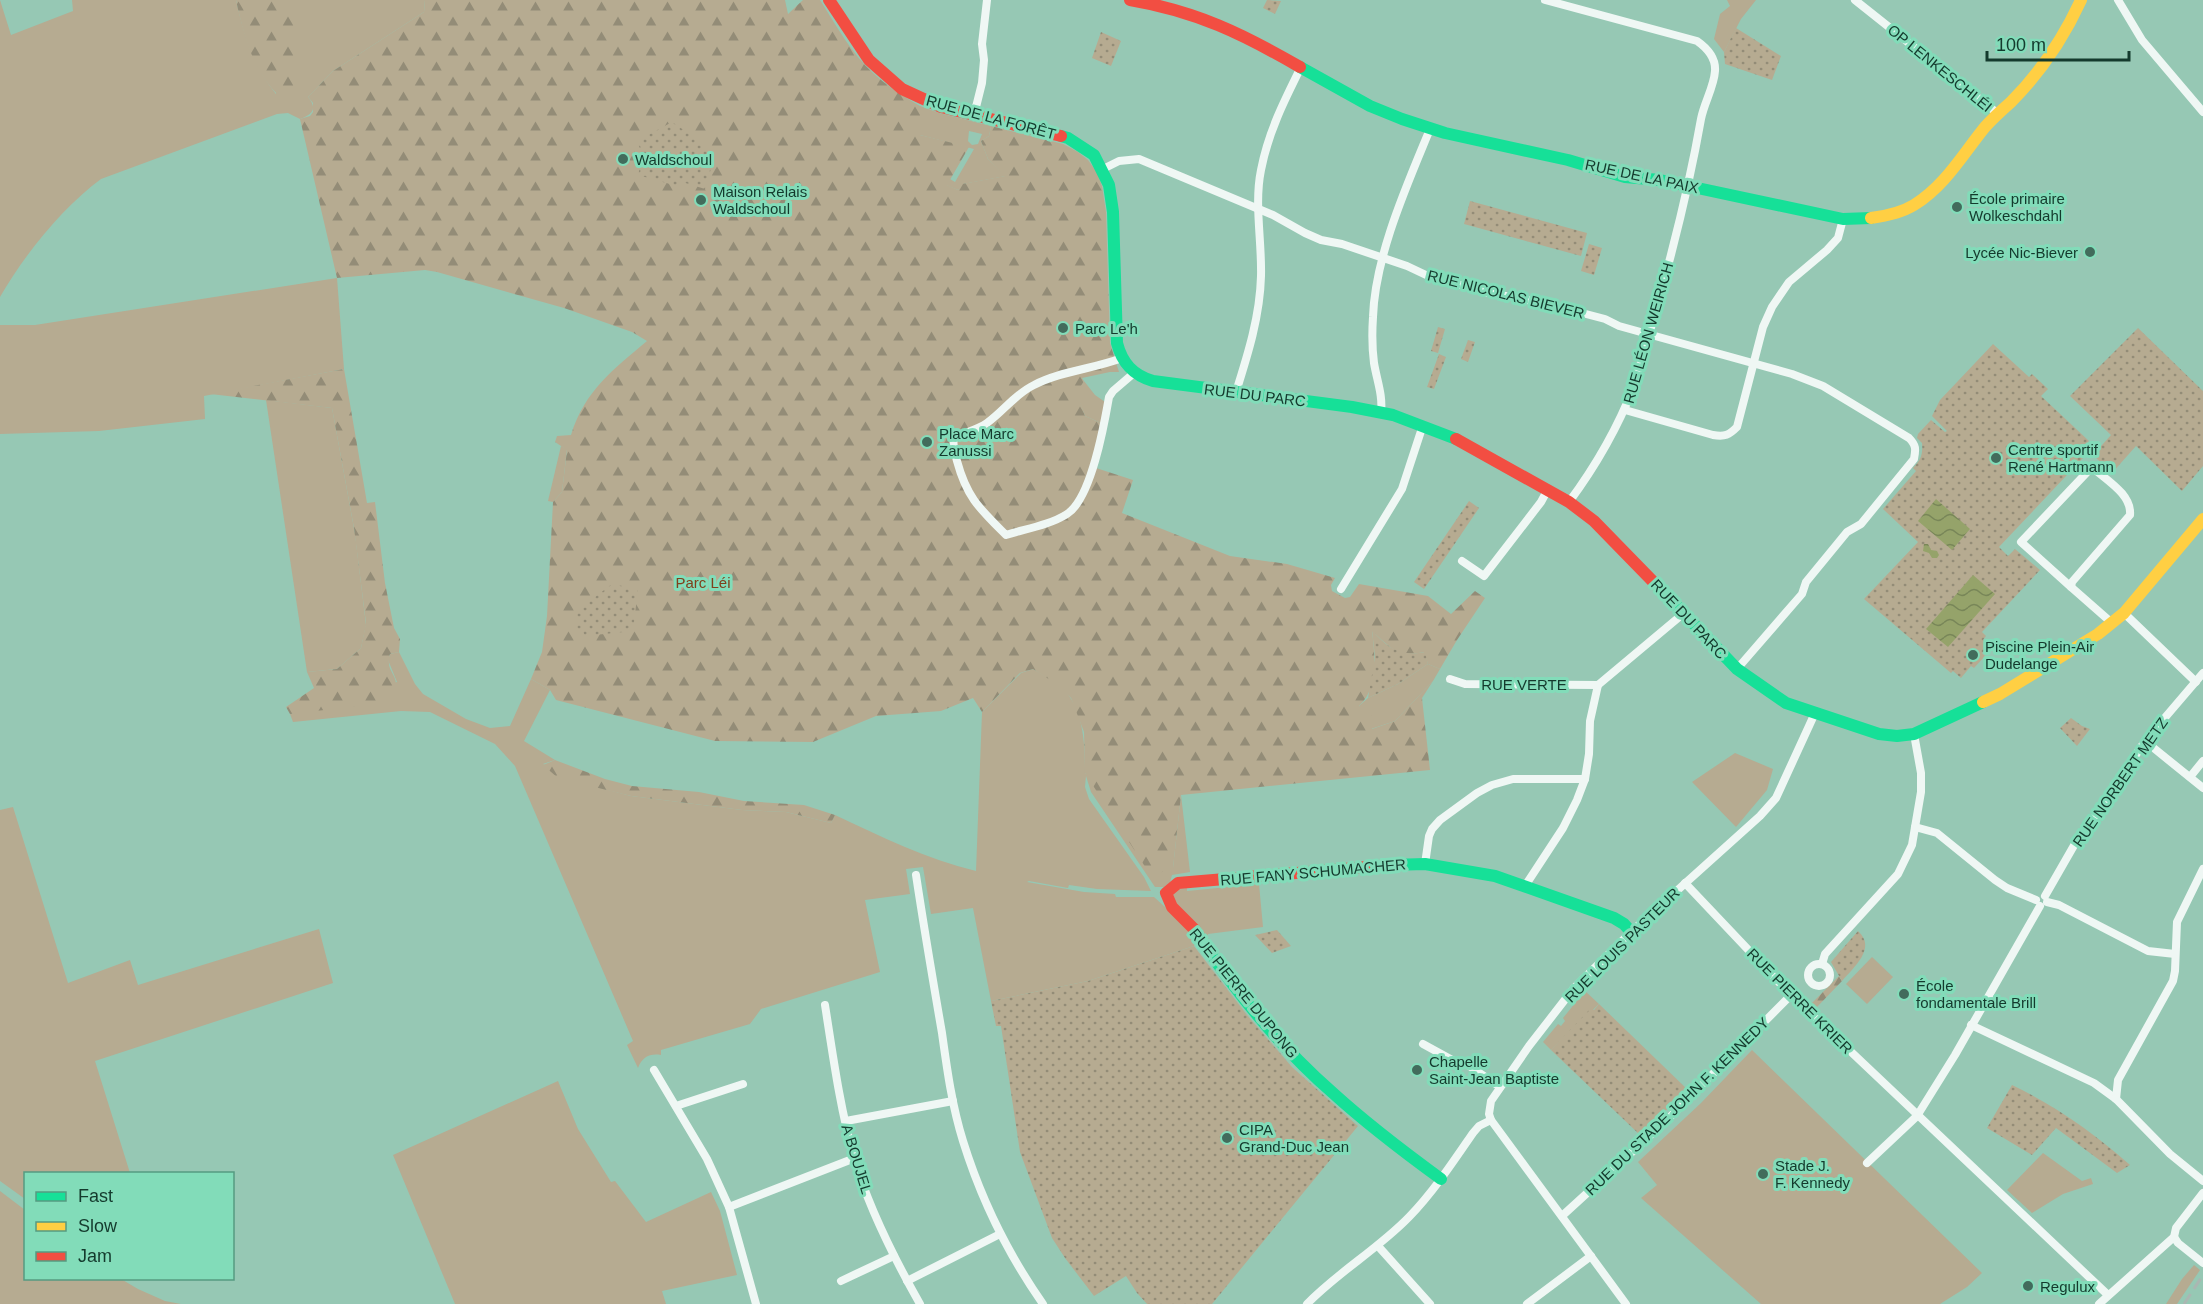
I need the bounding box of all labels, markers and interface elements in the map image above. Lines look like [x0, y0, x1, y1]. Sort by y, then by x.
street label: OP LENKESCHLÉI [1885, 21, 1995, 115]
scale bar [1987, 24, 2130, 62]
text: 100 m [1996, 35, 2046, 55]
street label: RUE DE LA FORÊT [924, 92, 1058, 142]
place label: Waldschoul [635, 151, 712, 168]
marker: Waldschoul [616, 152, 630, 166]
street label: RUE DE LA PAIX [1584, 156, 1700, 196]
place label: Maison Relais Waldschoul [713, 183, 807, 217]
place label: École primaire Wolkeschdahl [1969, 190, 2065, 224]
marker: Maison Relais Waldschoul [694, 193, 708, 207]
marker: École primaire Wolkeschdahl [1950, 200, 1964, 214]
place label: Lycée Nic-Biever [1965, 244, 2078, 261]
marker: Lycée Nic-Biever [2083, 245, 2097, 259]
street label: RUE LÉON WEIRICH [1620, 261, 1676, 405]
street label: RUE NICOLAS BIEVER [1426, 266, 1586, 322]
place label: Parc Le'h [1075, 320, 1138, 337]
marker: Parc Le'h [1056, 321, 1070, 335]
street label: RUE DU PARC [1203, 380, 1307, 410]
place label: Place Marc Zanussi [939, 425, 1015, 459]
marker: Place Marc Zanussi [920, 435, 934, 449]
place label: Centre sportif René Hartmann [2008, 441, 2114, 475]
marker: Centre sportif René Hartmann [1989, 451, 2003, 465]
park label: Parc Léi [675, 574, 731, 591]
street label: RUE DU PARC [1648, 576, 1730, 662]
place label: Piscine Plein-Air Dudelange [1985, 638, 2094, 672]
marker: Piscine Plein-Air Dudelange [1966, 648, 1980, 662]
street label: RUE VERTE [1481, 676, 1567, 693]
street label: RUE NORBERT METZ [2069, 714, 2171, 850]
street label: RUE FANY SCHUMACHER [1219, 855, 1407, 889]
street label: RUE LOUIS PASTEUR [1561, 884, 1683, 1006]
street label: RUE PIERRE DUPONG [1187, 925, 1301, 1061]
street label: RUE PIERRE KRIER [1744, 945, 1856, 1057]
place label: École fondamentale Brill [1916, 977, 2036, 1011]
marker: École fondamentale Brill [1897, 987, 1911, 1001]
street label: RUE DU STADE JOHN F. KENNEDY [1582, 1014, 1772, 1198]
place label: Chapelle Saint-Jean Baptiste [1429, 1053, 1559, 1087]
marker: Chapelle Saint-Jean Baptiste [1410, 1063, 1424, 1077]
place label: CIPA Grand-Duc Jean [1239, 1121, 1349, 1155]
street label: A BOUJEL [838, 1122, 876, 1196]
marker: CIPA Grand-Duc Jean [1220, 1131, 1234, 1145]
place label: Stade J. F. Kennedy [1775, 1157, 1851, 1191]
marker: Stade J. F. Kennedy [1756, 1167, 1770, 1181]
legend [24, 1172, 234, 1280]
text: Fast [78, 1186, 113, 1206]
text: Slow [78, 1216, 118, 1236]
text: Jam [78, 1246, 112, 1266]
place label: Regulux [2040, 1278, 2096, 1295]
marker: Regulux [2021, 1279, 2035, 1293]

